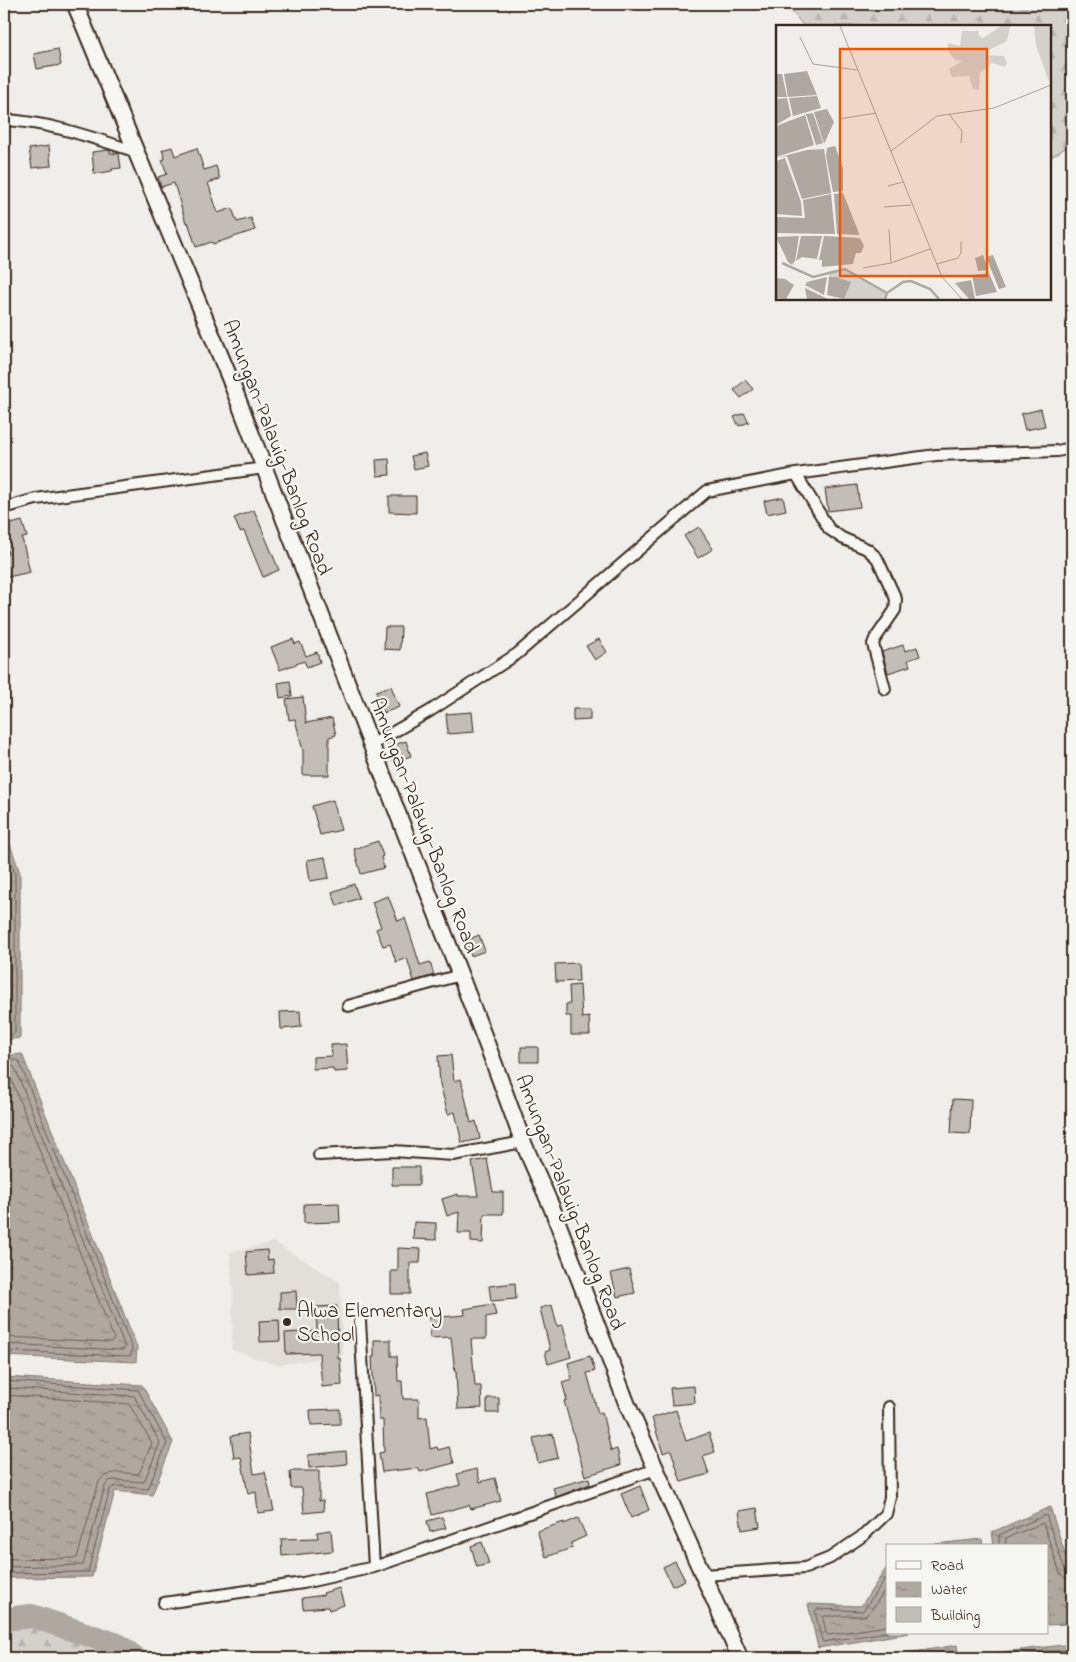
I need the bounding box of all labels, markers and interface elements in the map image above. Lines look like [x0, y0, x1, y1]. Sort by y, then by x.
inset map [776, 25, 1051, 300]
street label: Amungan-Palauig-Banlog Road [212, 316, 339, 581]
street label: Amungan-Palauig-Banlog Road [359, 694, 486, 959]
street label: Amungan-Palauig-Banlog Road [505, 1071, 632, 1336]
place label: Alwa Elementary School [297, 1297, 442, 1351]
marker: Alwa Elementary School [281, 1316, 293, 1328]
legend [886, 1544, 1048, 1634]
text: Road [931, 1555, 964, 1577]
text: Water [931, 1579, 967, 1601]
text: Building [930, 1605, 980, 1628]

